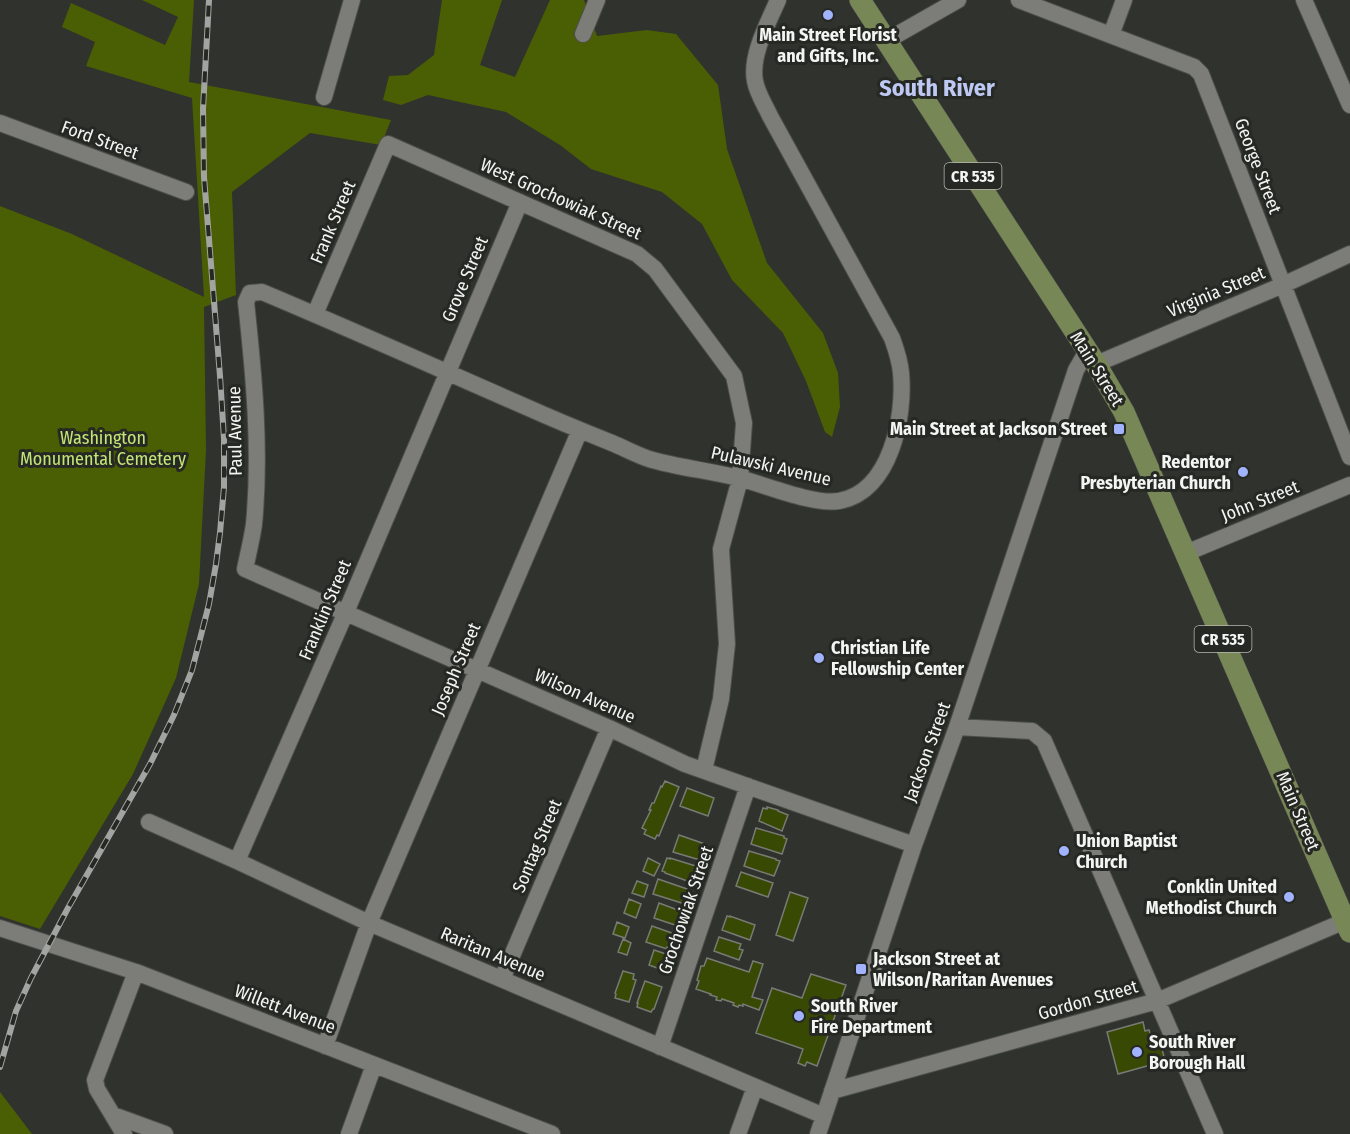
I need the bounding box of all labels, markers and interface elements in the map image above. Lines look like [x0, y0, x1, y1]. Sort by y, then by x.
marker: Main Street Florist and Gifts, Inc. [821, 8, 835, 22]
place label: Main Street Florist and Gifts, Inc. [759, 24, 897, 67]
district label: South River [879, 74, 995, 102]
street label: George Street [1230, 115, 1286, 217]
street label: Ford Street [58, 116, 142, 164]
street label: West Grochowiak Street [477, 154, 645, 245]
road number: CR 535 [944, 163, 1002, 189]
street label: Frank Street [306, 177, 360, 267]
street label: Grove Street [437, 233, 493, 325]
street label: Virginia Street [1164, 262, 1268, 322]
street label: Main Street [1065, 327, 1129, 411]
street label: Paul Avenue [223, 386, 247, 476]
place label: Main Street at Jackson Street [890, 418, 1108, 440]
marker: Main Street at Jackson Street [1112, 422, 1126, 436]
park label: Washington Monumental Cemetery [20, 427, 186, 470]
street label: Pulawski Avenue [709, 442, 833, 491]
place label: Redentor Presbyterian Church [1080, 451, 1231, 494]
marker: Redentor Presbyterian Church [1236, 465, 1250, 479]
street label: John Street [1218, 475, 1302, 527]
street label: Franklin Street [294, 556, 356, 664]
street label: Joseph Street [427, 619, 485, 719]
road number: CR 535 [1194, 626, 1252, 652]
place label: Christian Life Fellowship Center [831, 637, 964, 680]
marker: Christian Life Fellowship Center [812, 651, 826, 665]
street label: Wilson Avenue [531, 664, 639, 728]
street label: Jackson Street [899, 699, 955, 805]
street label: Main Street [1271, 768, 1325, 854]
street label: Sontag Street [507, 796, 567, 896]
place label: Union Baptist Church [1076, 830, 1178, 873]
street label: Grochowiak Street [654, 843, 718, 977]
marker: Union Baptist Church [1057, 844, 1071, 858]
place label: Conklin United Methodist Church [1146, 876, 1277, 919]
marker: Conklin United Methodist Church [1282, 890, 1296, 904]
street label: Raritan Avenue [437, 922, 549, 986]
place label: Jackson Street at Wilson/Raritan Avenues [872, 948, 1053, 991]
marker: Jackson Street at Wilson/Raritan Avenues [854, 962, 868, 976]
street label: Gordon Street [1036, 975, 1140, 1025]
street label: Willett Avenue [231, 980, 339, 1038]
place label: South River Fire Department [811, 995, 933, 1038]
marker: South River Fire Department [792, 1009, 806, 1023]
place label: South River Borough Hall [1149, 1031, 1245, 1074]
marker: South River Borough Hall [1130, 1045, 1144, 1059]

